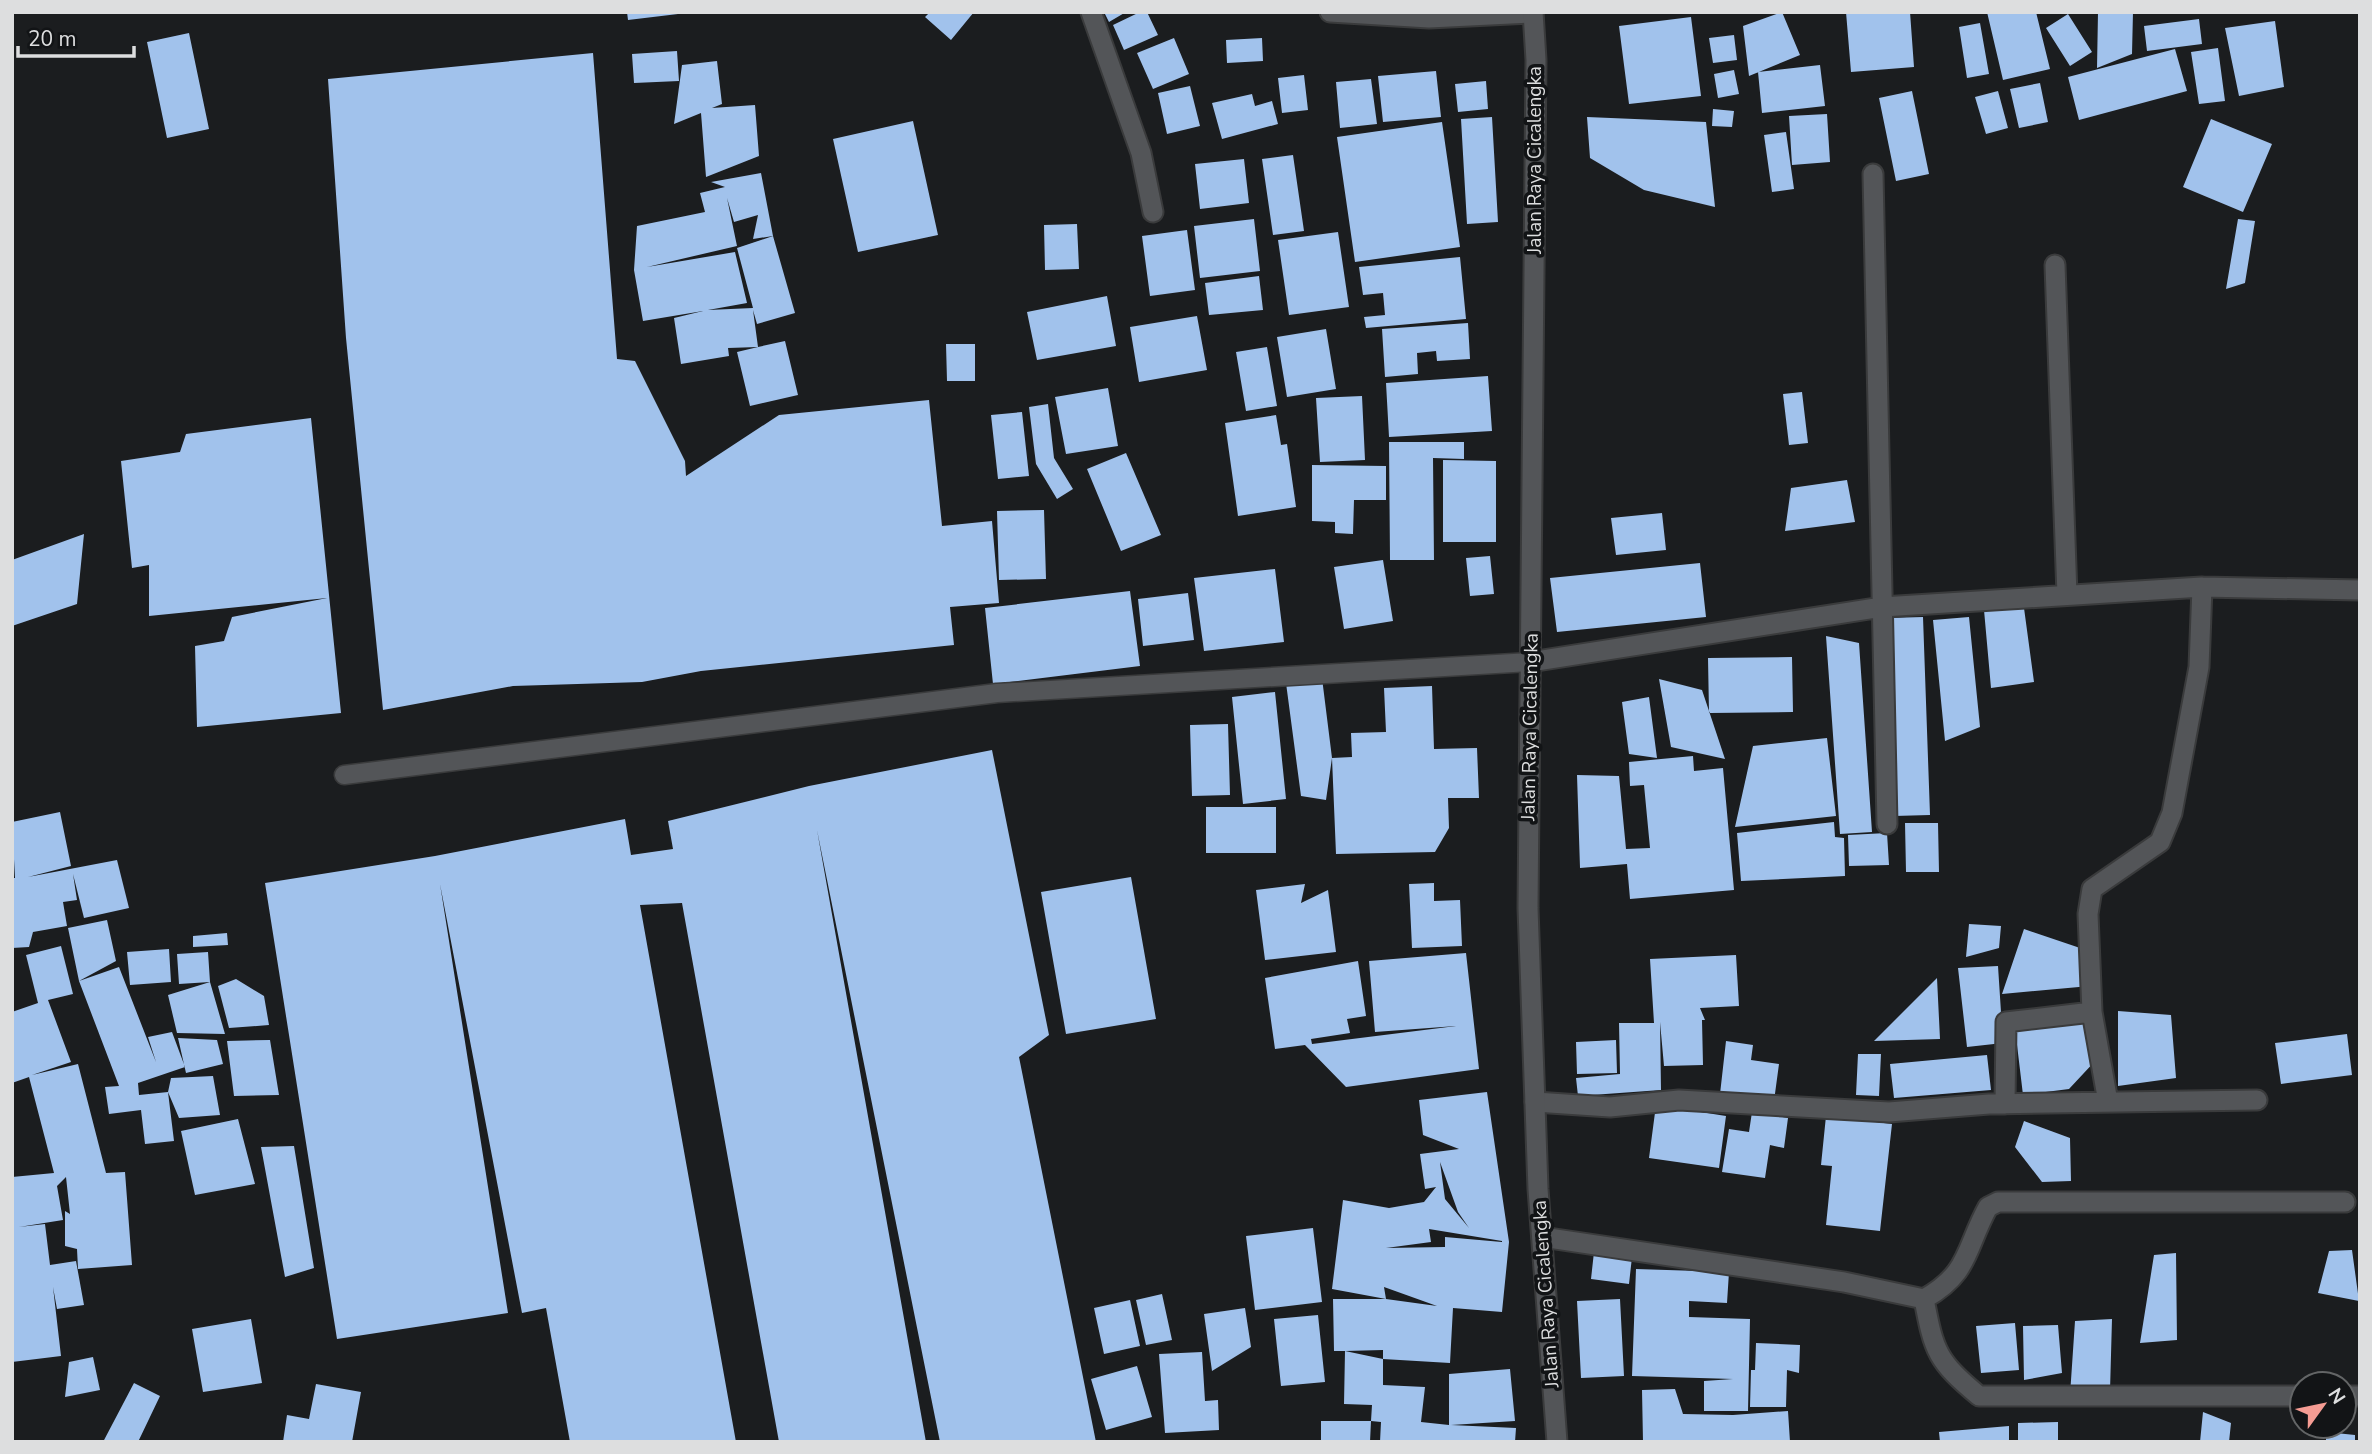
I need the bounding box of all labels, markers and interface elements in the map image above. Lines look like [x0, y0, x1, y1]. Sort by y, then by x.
scale bar [18, 14, 133, 58]
text: 20 m [28, 25, 77, 53]
street label: Jalan Raya Cicalengka [1522, 66, 1548, 255]
street label: Jalan Raya Cicalengka [1515, 633, 1545, 822]
street label: Jalan Raya Cicalengka [1526, 1199, 1566, 1390]
north arrow [2288, 1370, 2358, 1440]
text: N [2322, 1383, 2351, 1409]

